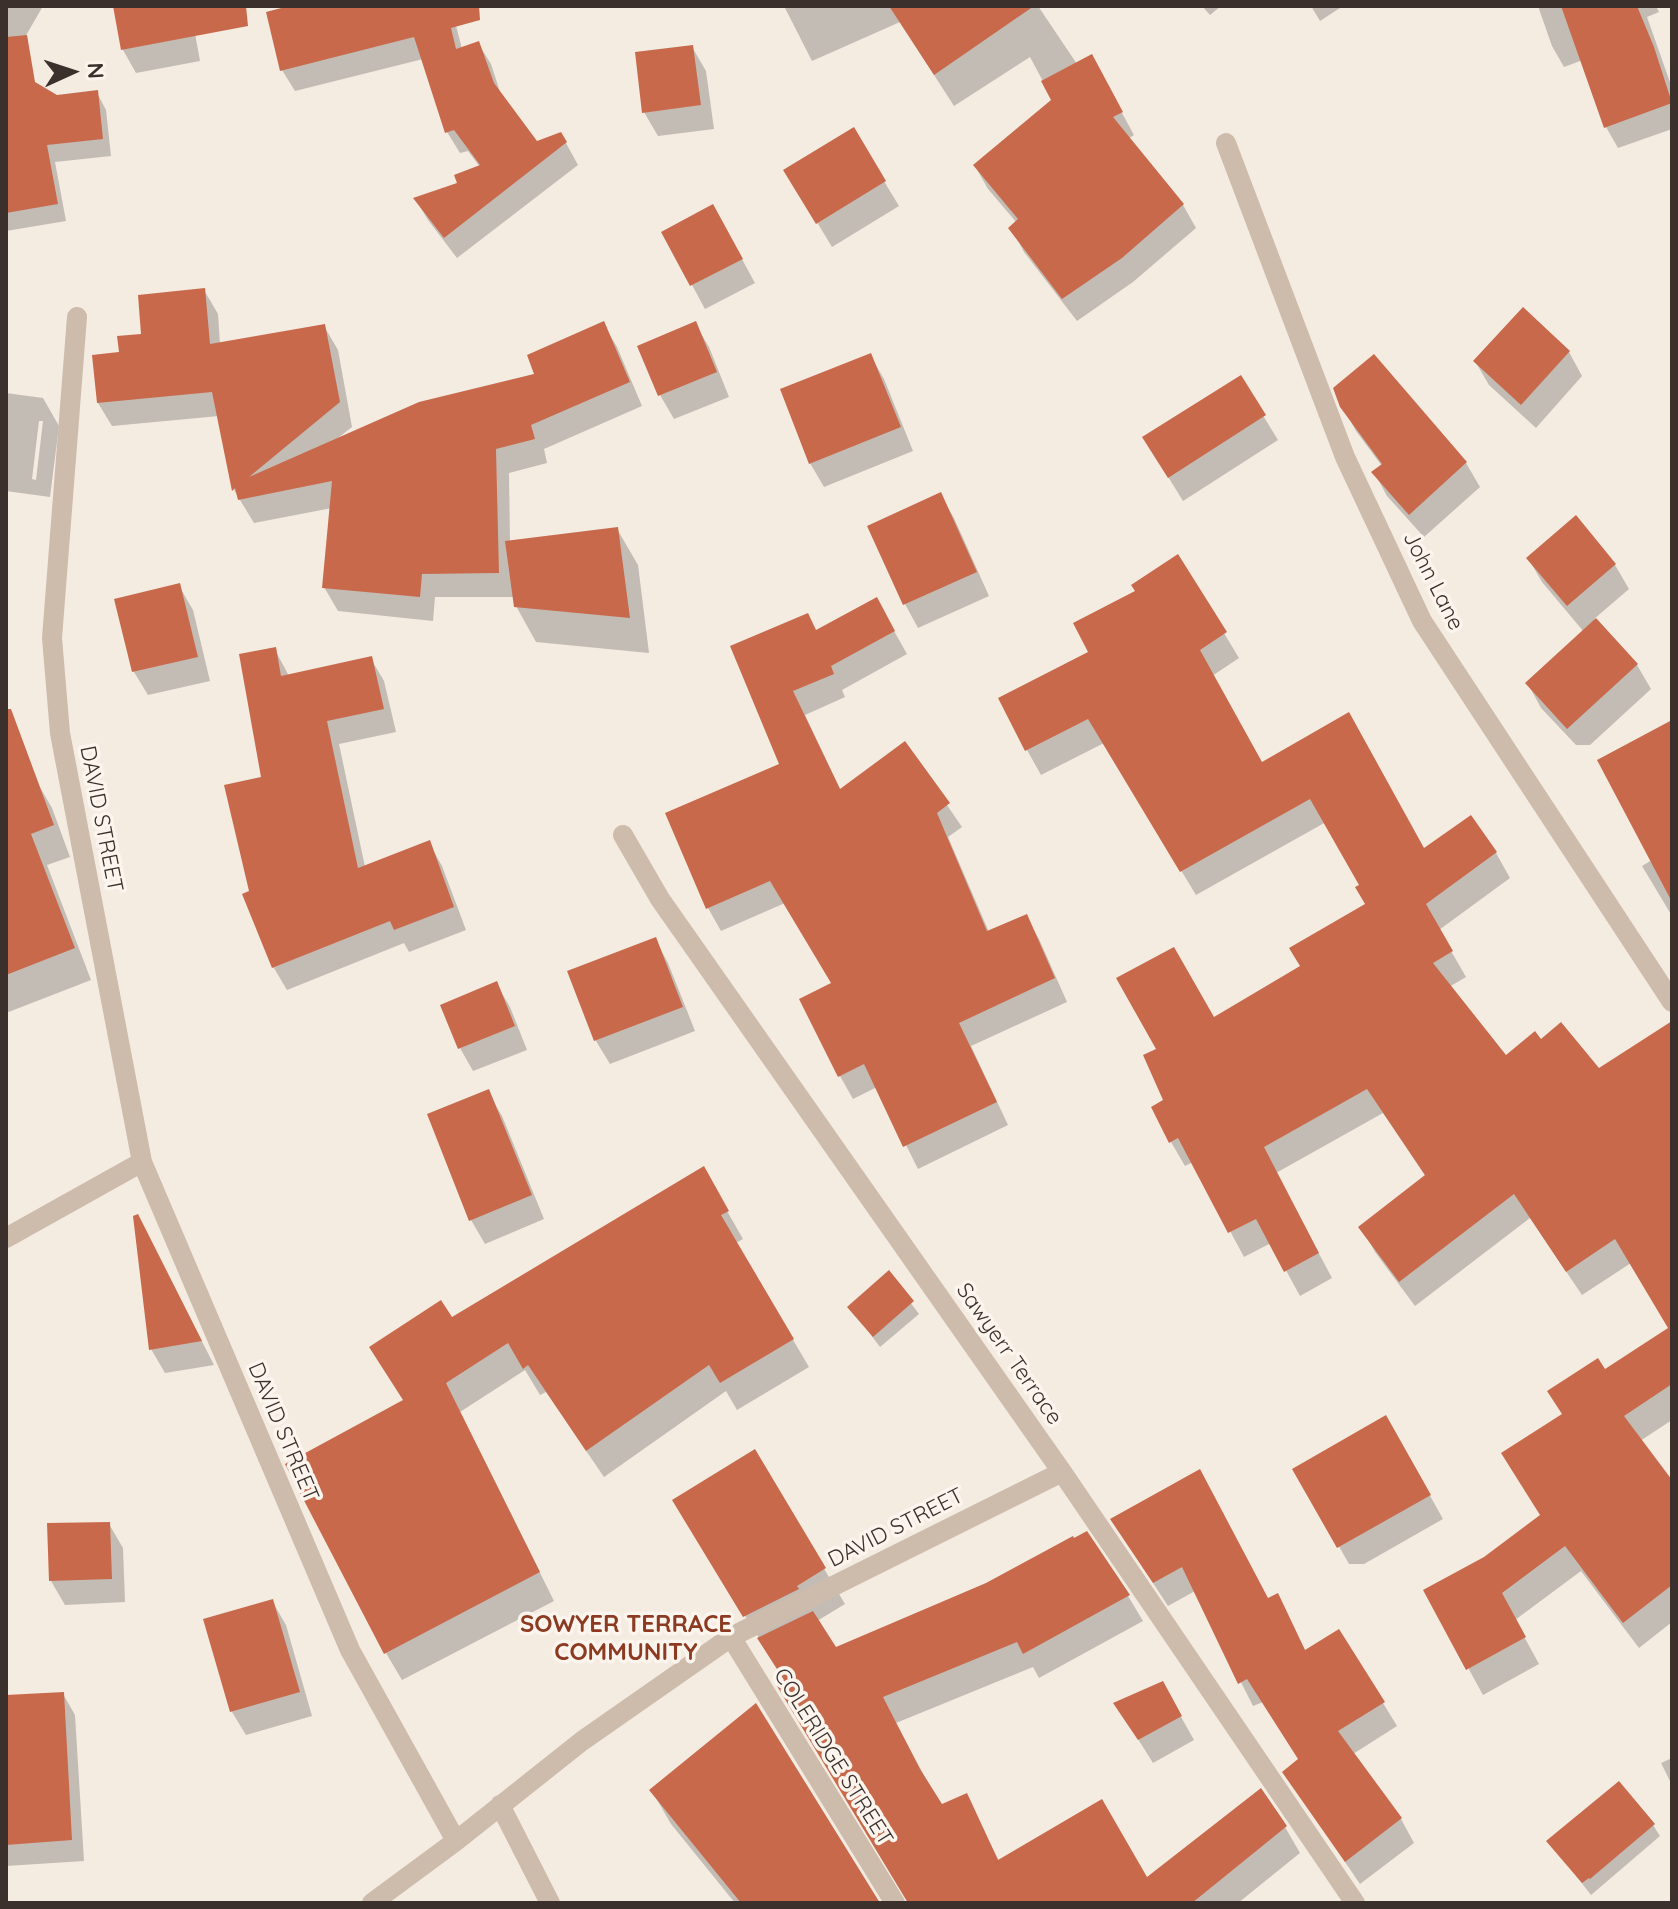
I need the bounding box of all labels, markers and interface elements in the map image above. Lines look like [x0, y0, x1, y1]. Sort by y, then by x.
north arrow [32, 32, 112, 112]
text: N [82, 62, 110, 80]
street label: John Lane [1397, 527, 1469, 635]
street label: DAVID STREET [74, 744, 128, 894]
street label: Sawyerr Terrace [950, 1278, 1068, 1430]
street label: DAVID STREET [242, 1358, 324, 1506]
street label: DAVID STREET [824, 1483, 968, 1573]
district label: SOWYER TERRACE COMMUNITY [520, 1611, 732, 1667]
street label: COLERIDGE STREET [768, 1664, 898, 1850]

